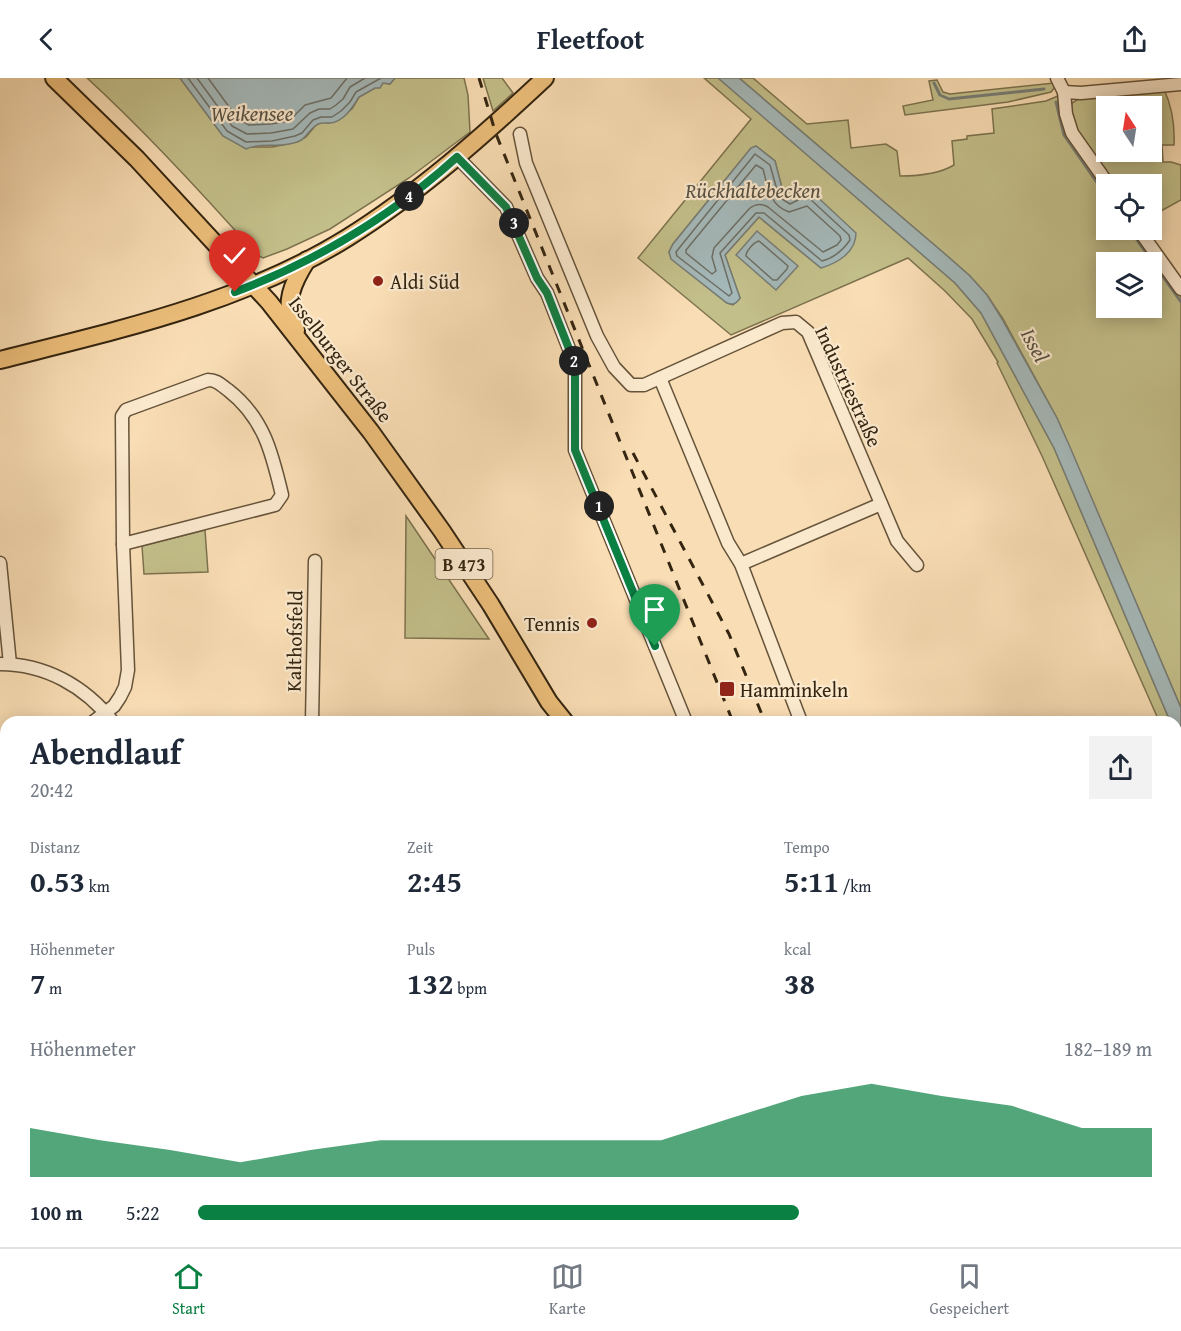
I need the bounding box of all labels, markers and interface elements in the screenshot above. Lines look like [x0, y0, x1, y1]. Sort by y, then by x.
text: Fleetfoot [537, 19, 644, 59]
icon: back [30, 23, 63, 56]
icon: share [1118, 23, 1151, 56]
north arrow [1096, 96, 1162, 162]
map controls [1096, 96, 1162, 318]
water label: Weikensee [211, 98, 293, 129]
button: locate [1096, 174, 1162, 240]
water label: Rückhaltebecken [684, 175, 821, 206]
pin: 4 [394, 181, 424, 211]
text: 4 [405, 184, 413, 208]
pin: 3 [499, 208, 529, 238]
text: 3 [510, 211, 518, 235]
pin [209, 230, 260, 292]
icon: check [218, 239, 251, 272]
button: layers [1096, 252, 1162, 318]
place label: Aldi Süd [390, 267, 460, 296]
marker: Aldi Süd [371, 274, 385, 288]
street label: Isselburger Straße [282, 289, 400, 429]
street label: Industriestraße [808, 321, 890, 451]
water label: Issel [1013, 322, 1057, 368]
pin: 2 [559, 346, 589, 376]
text: 2 [570, 349, 578, 373]
pin: 1 [584, 491, 614, 521]
text: 1 [595, 494, 603, 518]
road number: B 473 [436, 549, 492, 579]
pin [629, 584, 680, 646]
street label: Kalthofsfeld [279, 590, 309, 692]
icon: arrive [638, 593, 671, 626]
place label: Tennis [524, 609, 580, 638]
marker: Tennis [585, 616, 599, 630]
place label: Hamminkeln [740, 675, 848, 704]
marker: Hamminkeln [718, 680, 736, 698]
text: Abendlauf [30, 728, 181, 776]
button: share [1089, 736, 1152, 799]
text: 20:42 [30, 775, 73, 804]
text: Distanz [30, 835, 80, 859]
text: Zeit [407, 835, 433, 859]
text: Tempo [784, 835, 830, 859]
text: 0.53 [30, 859, 85, 903]
text: 2:45 [407, 859, 462, 903]
text: 5:11 [784, 859, 839, 903]
text: km [85, 874, 110, 898]
text: /km [839, 874, 871, 898]
text: Höhenmeter [30, 937, 115, 961]
text: Puls [407, 937, 435, 961]
text: kcal [784, 937, 811, 961]
text: 7 [30, 961, 46, 1005]
text: 132 [407, 961, 454, 1005]
text: 38 [784, 961, 815, 1005]
text: m [46, 976, 62, 1000]
text: bpm [454, 976, 487, 1000]
text: Höhenmeter [30, 1034, 136, 1063]
text: 182–189 m [1064, 1034, 1152, 1063]
text: 100 m [30, 1198, 83, 1227]
text: 5:22 [126, 1198, 160, 1227]
tab: Start [172, 1260, 205, 1320]
tab: Karte [549, 1260, 586, 1320]
tab: Gespeichert [930, 1260, 1009, 1320]

